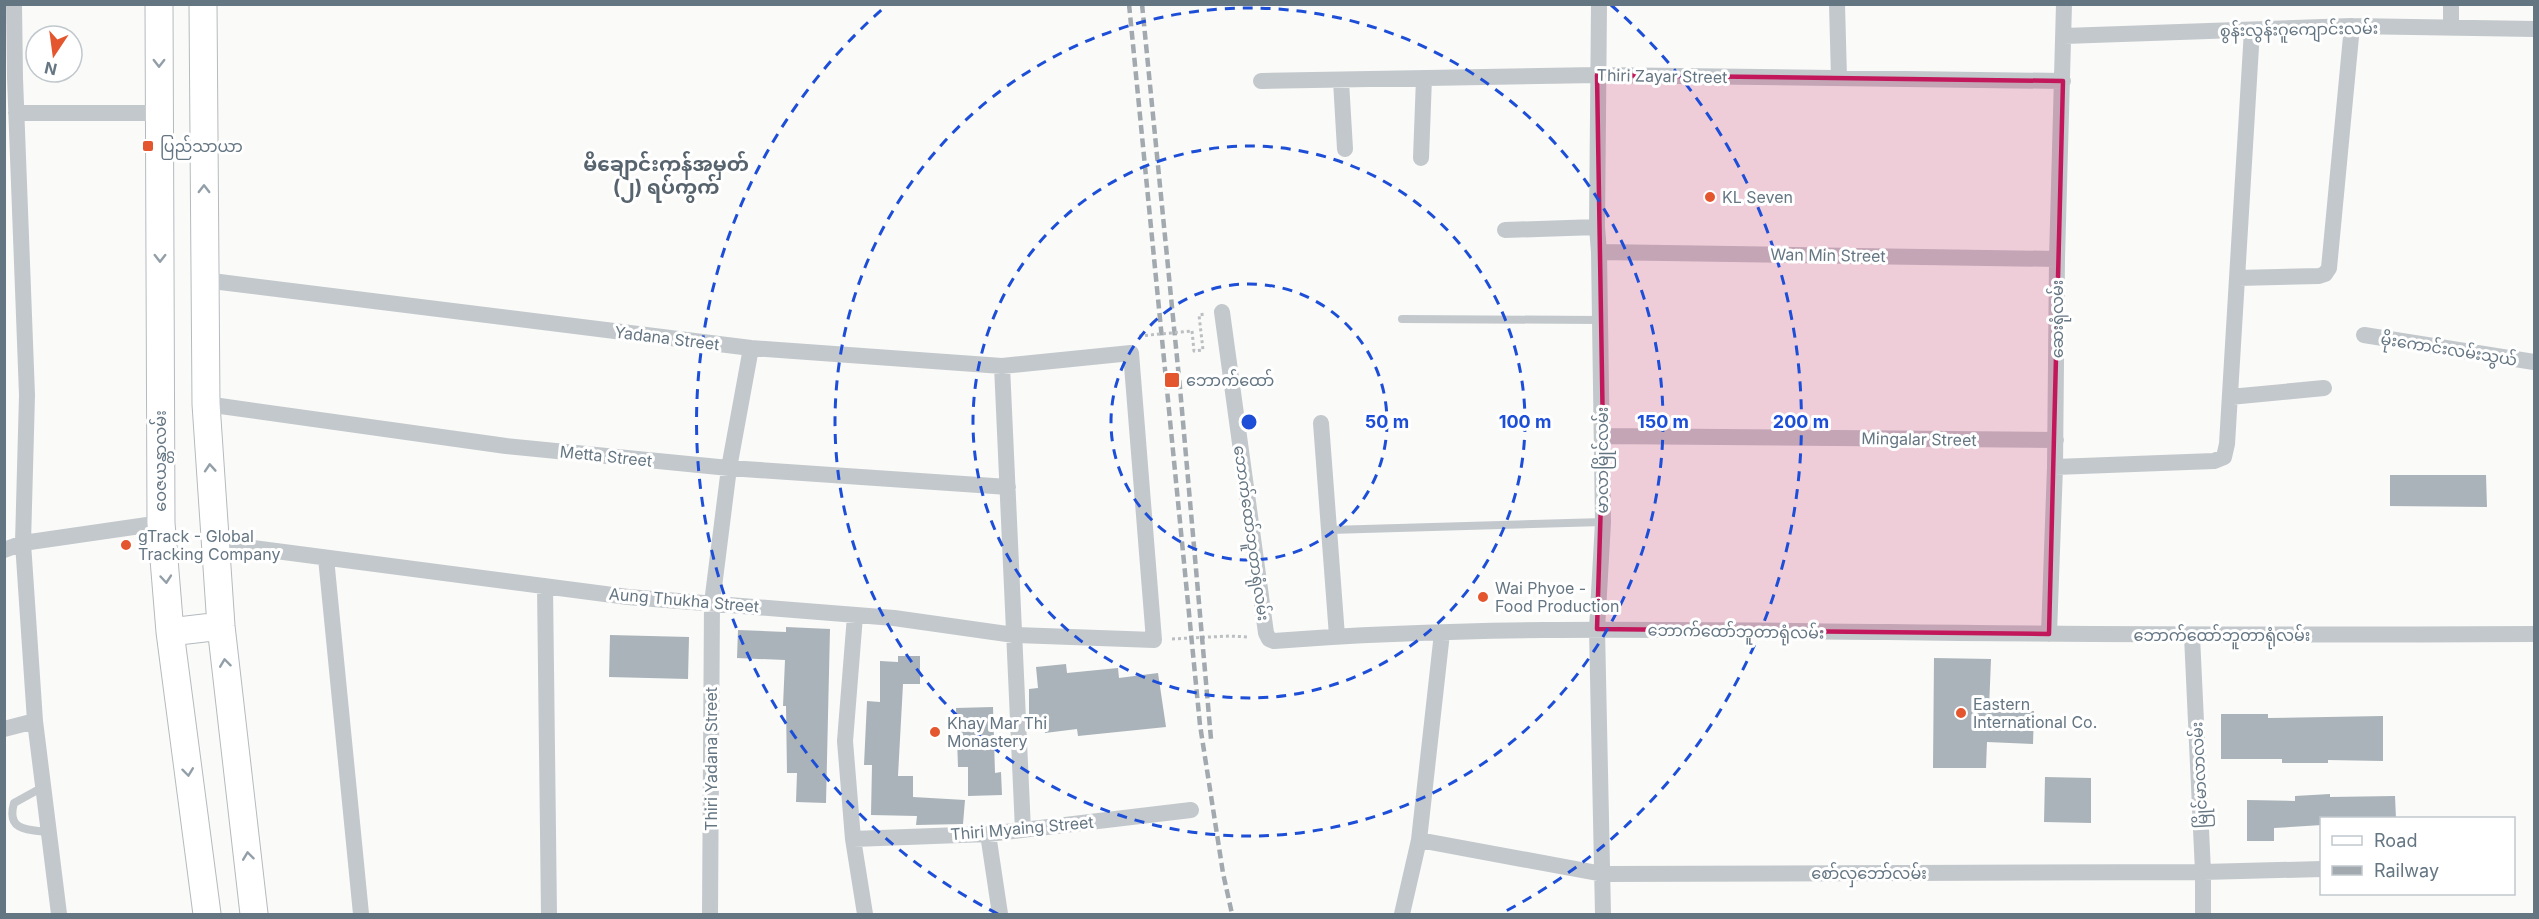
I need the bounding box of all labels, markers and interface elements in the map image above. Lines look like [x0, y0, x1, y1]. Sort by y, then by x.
street label: စွန်းလွန်းဂူကျောင်းလမ်း [2220, 17, 2378, 45]
north arrow [24, 24, 84, 84]
text: N [42, 57, 59, 80]
one-way arrow [153, 58, 165, 67]
street label: Thiri Zayar Street [1596, 65, 1728, 87]
place label: ပြည်သာယာ [160, 135, 243, 160]
marker: ပြည်သာယာ [141, 139, 155, 153]
district label: မိချောင်းကန်အမှတ် (၂) ရပ်ကွက် [583, 151, 749, 203]
one-way arrow [198, 185, 210, 194]
place label: KL Seven [1722, 187, 1793, 207]
marker: KL Seven [1703, 190, 1717, 204]
street label: Wan Min Street [1770, 244, 1886, 266]
one-way arrow [154, 253, 166, 262]
street label: ဆေးရုံလမ်း [2046, 280, 2072, 358]
street label: Yadana Street [613, 322, 721, 354]
street label: မိုးကောင်းလမ်းသွယ် [2379, 327, 2519, 375]
place label: ဘောက်ထော် [1186, 369, 1274, 390]
marker: ဘောက်ထော် [1163, 371, 1181, 389]
street label: မာလာမြိုင်လမ်း [1591, 407, 1616, 513]
street label: ဝေဇယန္တာလမ်း [149, 410, 174, 512]
text: 50 m [1365, 411, 1409, 432]
text: 100 m [1499, 411, 1551, 432]
text: 150 m [1637, 411, 1689, 432]
text: 200 m [1773, 411, 1829, 432]
centre of rings [1239, 412, 1259, 432]
street label: Mingalar Street [1861, 428, 1977, 450]
street label: Metta Street [559, 441, 653, 471]
street label: ဘောက်ထော်ဘူတာရုံလမ်း [1225, 444, 1275, 623]
one-way arrow [204, 464, 217, 473]
place label: gTrack - Global Tracking Company [138, 526, 280, 564]
marker: gTrack - Global Tracking Company [119, 538, 133, 552]
one-way arrow [159, 574, 172, 583]
place label: Wai Phyoe - Food Production [1495, 578, 1619, 616]
street label: Aung Thukha Street [608, 583, 760, 617]
marker: Wai Phyoe - Food Production [1476, 590, 1490, 604]
street label: ဘောက်ထော်ဘူတာရုံလမ်း [1647, 618, 1825, 648]
street label: ဘောက်ထော်ဘူတာရုံလမ်း [2134, 624, 2310, 650]
one-way arrow [219, 658, 232, 667]
street label: Thiri Yadana Street [701, 687, 721, 831]
place label: Eastern International Co. [1973, 694, 2097, 732]
marker: Eastern International Co. [1954, 706, 1968, 720]
place label: Khay Mar Thi Monastery [947, 713, 1047, 751]
street label: မြိုင်မာလာလမ်း [2185, 721, 2216, 829]
marker: Khay Mar Thi Monastery [928, 725, 942, 739]
one-way arrow [182, 768, 194, 777]
street label: Thiri Myaing Street [950, 812, 1094, 844]
legend [2320, 817, 2515, 895]
text: Road [2374, 830, 2417, 851]
one-way arrow [242, 852, 254, 861]
text: Railway [2374, 860, 2439, 881]
street label: စော်လှဘော်လမ်း [1811, 862, 1927, 888]

